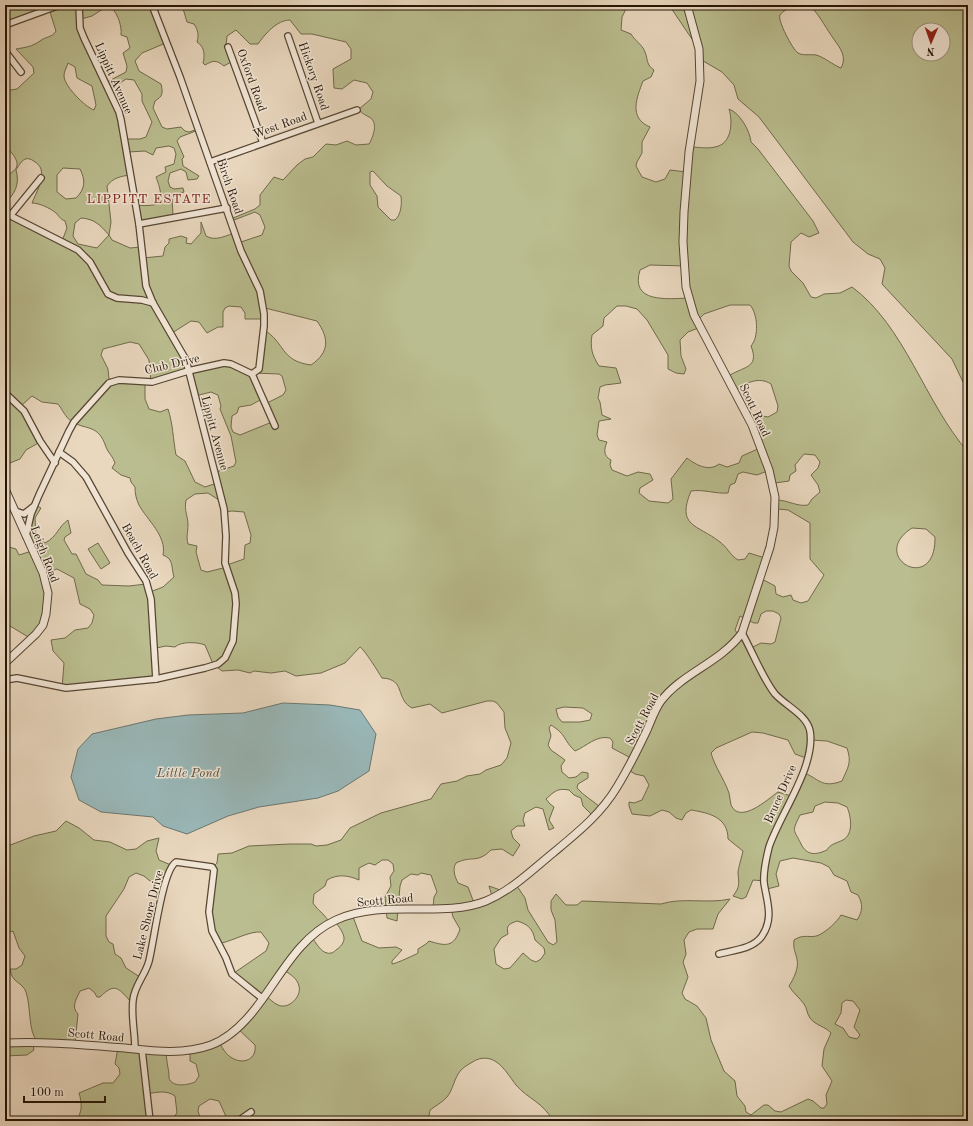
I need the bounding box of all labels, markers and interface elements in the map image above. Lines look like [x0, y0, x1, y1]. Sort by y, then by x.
north arrow [911, 22, 951, 62]
street label: Lippitt Avenue [92, 41, 134, 116]
street label: Hickory Road [296, 41, 330, 112]
text: N [926, 45, 935, 56]
street label: Oxford Road [234, 47, 268, 113]
street label: West Road [252, 111, 309, 141]
street label: Birch Road [214, 157, 244, 216]
district label: LIPPITT ESTATE [86, 193, 212, 206]
street label: Club Drive [144, 353, 201, 377]
street label: Scott Road [737, 382, 772, 439]
street label: Lippitt Avenue [198, 395, 230, 472]
street label: Beach Road [119, 522, 159, 581]
street label: Leigh Road [28, 524, 60, 584]
street label: Scott Road [624, 691, 662, 748]
street label: Bruce Drive [763, 763, 799, 825]
water label: Little Pond [155, 767, 220, 780]
street label: Lake Shore Drive [132, 869, 166, 961]
street label: Scott Road [356, 893, 414, 909]
street label: Scott Road [67, 1028, 125, 1044]
scale bar [24, 1078, 105, 1104]
text: 100 m [30, 1087, 64, 1099]

